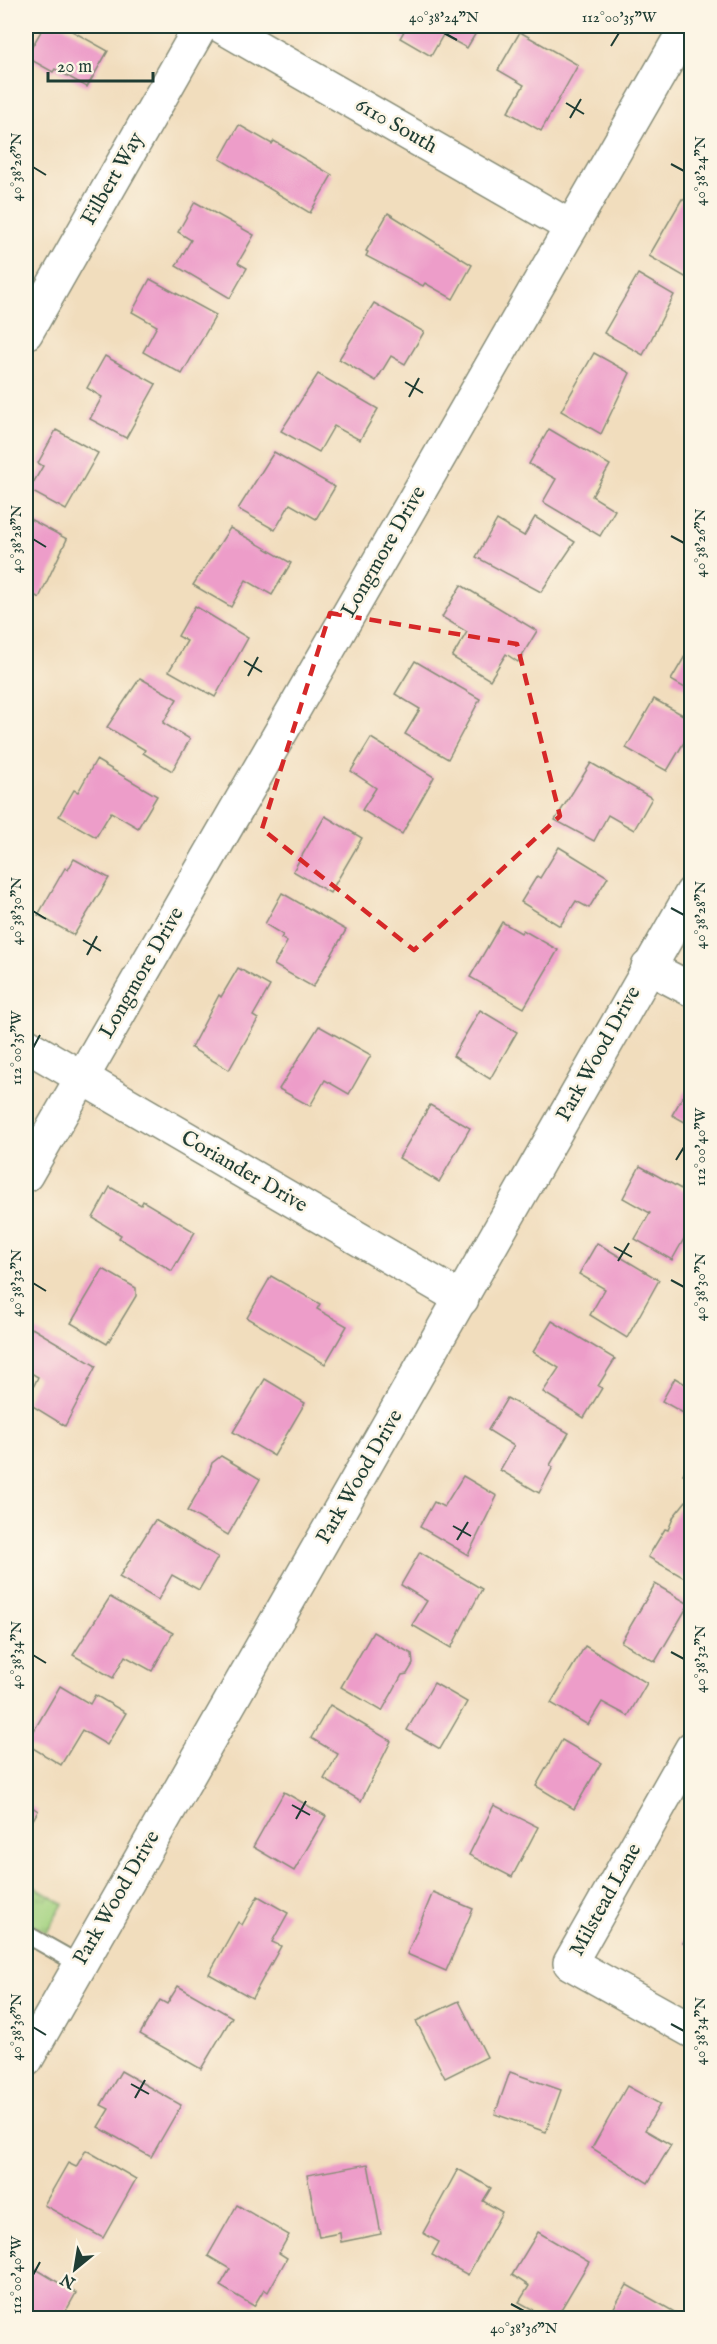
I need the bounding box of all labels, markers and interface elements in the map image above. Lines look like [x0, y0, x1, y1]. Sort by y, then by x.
text: 40°38'24"N [409, 8, 479, 27]
text: 112°00'35"W [582, 8, 657, 27]
scale bar [48, 45, 153, 83]
text: 20 m [57, 56, 92, 79]
street label: 6110 South [350, 92, 442, 160]
street label: Filbert Way [76, 127, 151, 230]
text: 40°38'26"N [7, 133, 26, 201]
text: 40°38'24"N [691, 136, 710, 206]
street label: Longmore Drive [336, 481, 433, 622]
text: 40°38'28"N [7, 505, 26, 573]
text: 40°38'26"N [691, 509, 710, 577]
text: 40°38'30"N [7, 877, 26, 945]
text: 40°38'28"N [691, 881, 710, 949]
street label: Longmore Drive [94, 902, 191, 1043]
street label: Park Wood Drive [551, 981, 648, 1126]
text: 112°00'35"W [7, 1010, 26, 1085]
text: 112°00'40"W [691, 1107, 710, 1186]
street label: Coriander Drive [176, 1125, 313, 1219]
text: 40°38'32"N [7, 1249, 26, 1317]
text: 40°38'30"N [691, 1253, 710, 1321]
street label: Park Wood Drive [311, 1405, 410, 1549]
text: 40°38'34"N [7, 1621, 26, 1689]
text: 40°38'32"N [691, 1625, 710, 1693]
street label: Park Wood Drive [68, 1826, 167, 1970]
street label: Milstead Lane [564, 1838, 648, 1961]
text: 40°38'36"N [7, 1993, 26, 2061]
text: 40°38'34"N [691, 1997, 710, 2065]
text: 112°00'40"W [7, 2235, 26, 2314]
north arrow [45, 2239, 105, 2299]
text: N [57, 2268, 80, 2293]
text: 40°38'36"N [490, 2319, 558, 2338]

